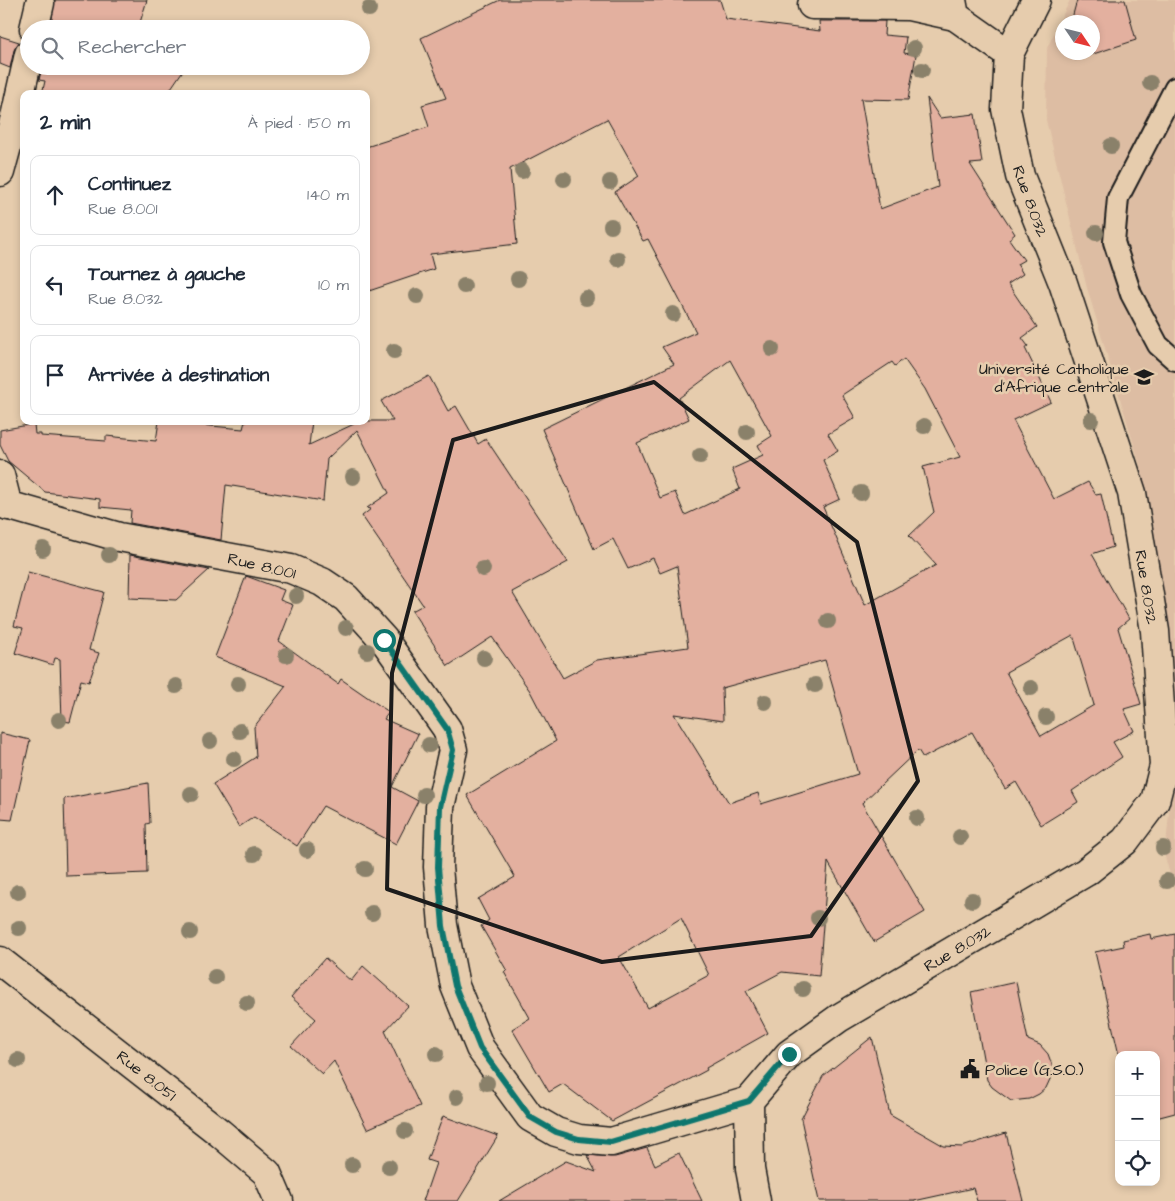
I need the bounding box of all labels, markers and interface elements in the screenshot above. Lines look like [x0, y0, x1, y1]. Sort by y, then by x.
north arrow [1055, 15, 1100, 60]
search box [20, 20, 370, 75]
icon: search [38, 34, 66, 62]
text: Rechercher [78, 34, 186, 61]
text: 2 min [40, 108, 90, 137]
text: À pied · 150 m [248, 112, 350, 134]
street label: Rue 8.032 [1007, 163, 1053, 240]
text: Continuez [88, 171, 171, 198]
icon: ahead [41, 181, 69, 209]
text: 140 m [307, 184, 349, 206]
text: Rue 8.001 [88, 198, 157, 220]
text: Tournez à gauche [88, 261, 246, 288]
icon: left [41, 271, 69, 299]
text: 10 m [318, 274, 349, 296]
text: Rue 8.032 [88, 288, 163, 310]
place label: Université Catholique d'Afrique centrale [979, 358, 1129, 398]
icon: arrive [41, 361, 69, 389]
text: Arrivée à destination [88, 362, 269, 389]
school or university icon: Université Catholique d'Afrique centrale [1133, 366, 1155, 388]
street label: Rue 8.001 [225, 547, 298, 585]
street label: Rue 8.032 [1129, 549, 1163, 626]
route start [373, 629, 396, 652]
street label: Rue 8.032 [920, 920, 995, 977]
route end [778, 1043, 801, 1066]
street label: Rue 8.051 [112, 1045, 181, 1106]
map controls [1115, 1051, 1160, 1186]
button: + [1115, 1051, 1160, 1096]
public building icon: Police (G.S.O.) [959, 1058, 981, 1080]
place label: Police (G.S.O.) [985, 1059, 1084, 1081]
button: − [1115, 1096, 1160, 1141]
button: locate [1115, 1141, 1160, 1186]

